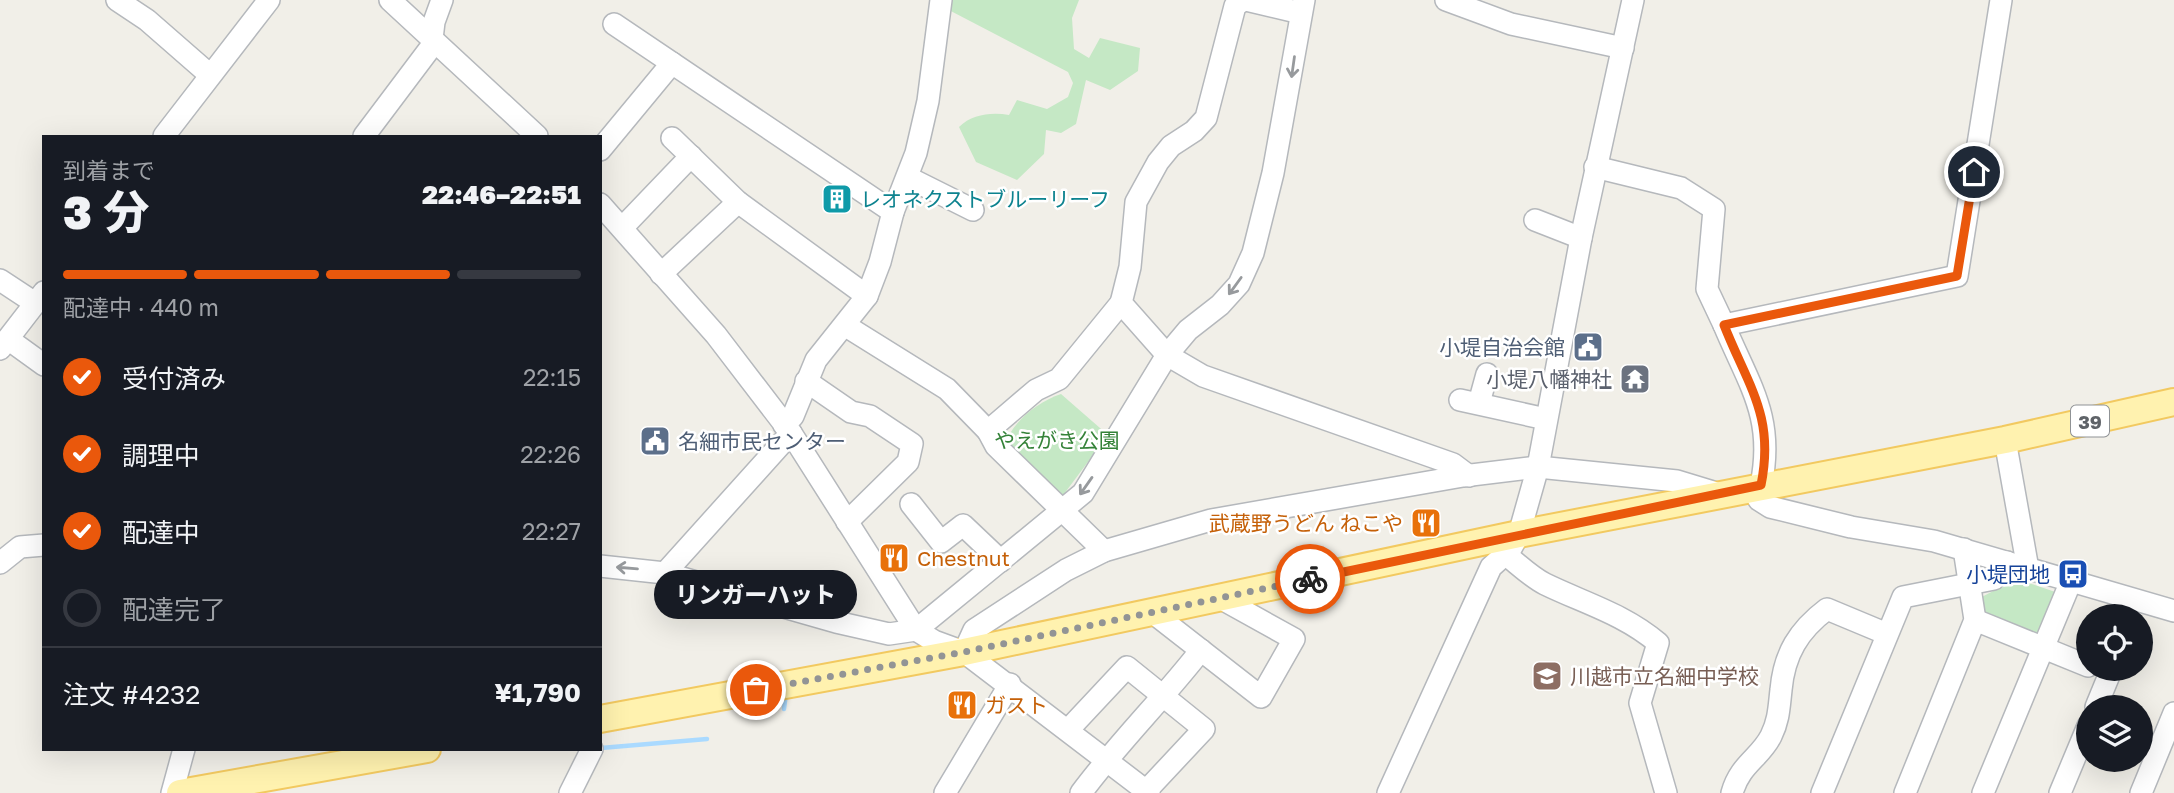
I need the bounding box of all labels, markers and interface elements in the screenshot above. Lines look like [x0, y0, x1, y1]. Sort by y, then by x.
one-way arrow [1287, 56, 1300, 78]
pin [1944, 142, 2004, 202]
icon: home [1955, 153, 1993, 191]
text: 到着まで [63, 156, 155, 184]
text: 22:46–22:51 [422, 179, 581, 210]
building icon: レオネクストブルーリーフ [820, 182, 854, 216]
text: 3 分 [63, 184, 149, 239]
place label: レオネクストブルーリーフ [860, 186, 1110, 212]
one-way arrow [1228, 276, 1242, 295]
text: 配達中 · 440 m [63, 293, 219, 321]
public building icon: 小堤自治会館 [1571, 330, 1605, 364]
place label: 小堤自治会館 [1439, 334, 1565, 360]
icon: check [63, 358, 101, 396]
temple icon: 小堤八幡神社 [1618, 362, 1652, 396]
text: 受付済み [122, 363, 226, 394]
text: 22:15 [523, 363, 581, 391]
place label: 小堤八幡神社 [1486, 366, 1612, 392]
road number: 39 [2071, 406, 2109, 436]
public building icon: 名細市民センター [638, 424, 672, 458]
park label: やえがき公園 [994, 427, 1120, 453]
place label: 名細市民センター [678, 428, 846, 454]
icon: check [63, 435, 101, 473]
text: 調理中 [122, 440, 200, 471]
text: 22:26 [520, 440, 581, 468]
one-way arrow [1079, 476, 1093, 495]
restaurant icon: 武蔵野うどん ねこや [1409, 506, 1443, 540]
place label: 武蔵野うどん ねこや [1209, 510, 1403, 536]
icon: check [63, 512, 101, 550]
text: 配達中 [122, 517, 200, 548]
text: 22:27 [522, 517, 581, 545]
restaurant icon: Chestnut [877, 541, 911, 575]
courier [1275, 544, 1345, 614]
place label: Chestnut [917, 545, 1010, 571]
bus stop icon: 小堤団地 [2056, 557, 2090, 591]
icon: bike [1291, 560, 1329, 598]
one-way arrow [616, 561, 639, 574]
place label: 小堤団地 [1966, 561, 2050, 587]
callout: リンガーハット [654, 571, 858, 620]
text: リンガーハット [675, 580, 836, 608]
text: 配達完了 [122, 594, 226, 625]
map controls [2076, 604, 2153, 772]
button: locate [2076, 604, 2153, 681]
school or university icon: 川越市立名細中学校 [1530, 659, 1564, 693]
pin [726, 660, 786, 720]
place label: 川越市立名細中学校 [1570, 663, 1759, 689]
icon: bag [737, 671, 775, 709]
text: ¥1,790 [495, 677, 581, 708]
text: 注文 #4232 [63, 679, 200, 710]
restaurant icon: ガスト [945, 688, 979, 722]
place label: ガスト [985, 692, 1048, 718]
button: layers [2076, 695, 2153, 772]

